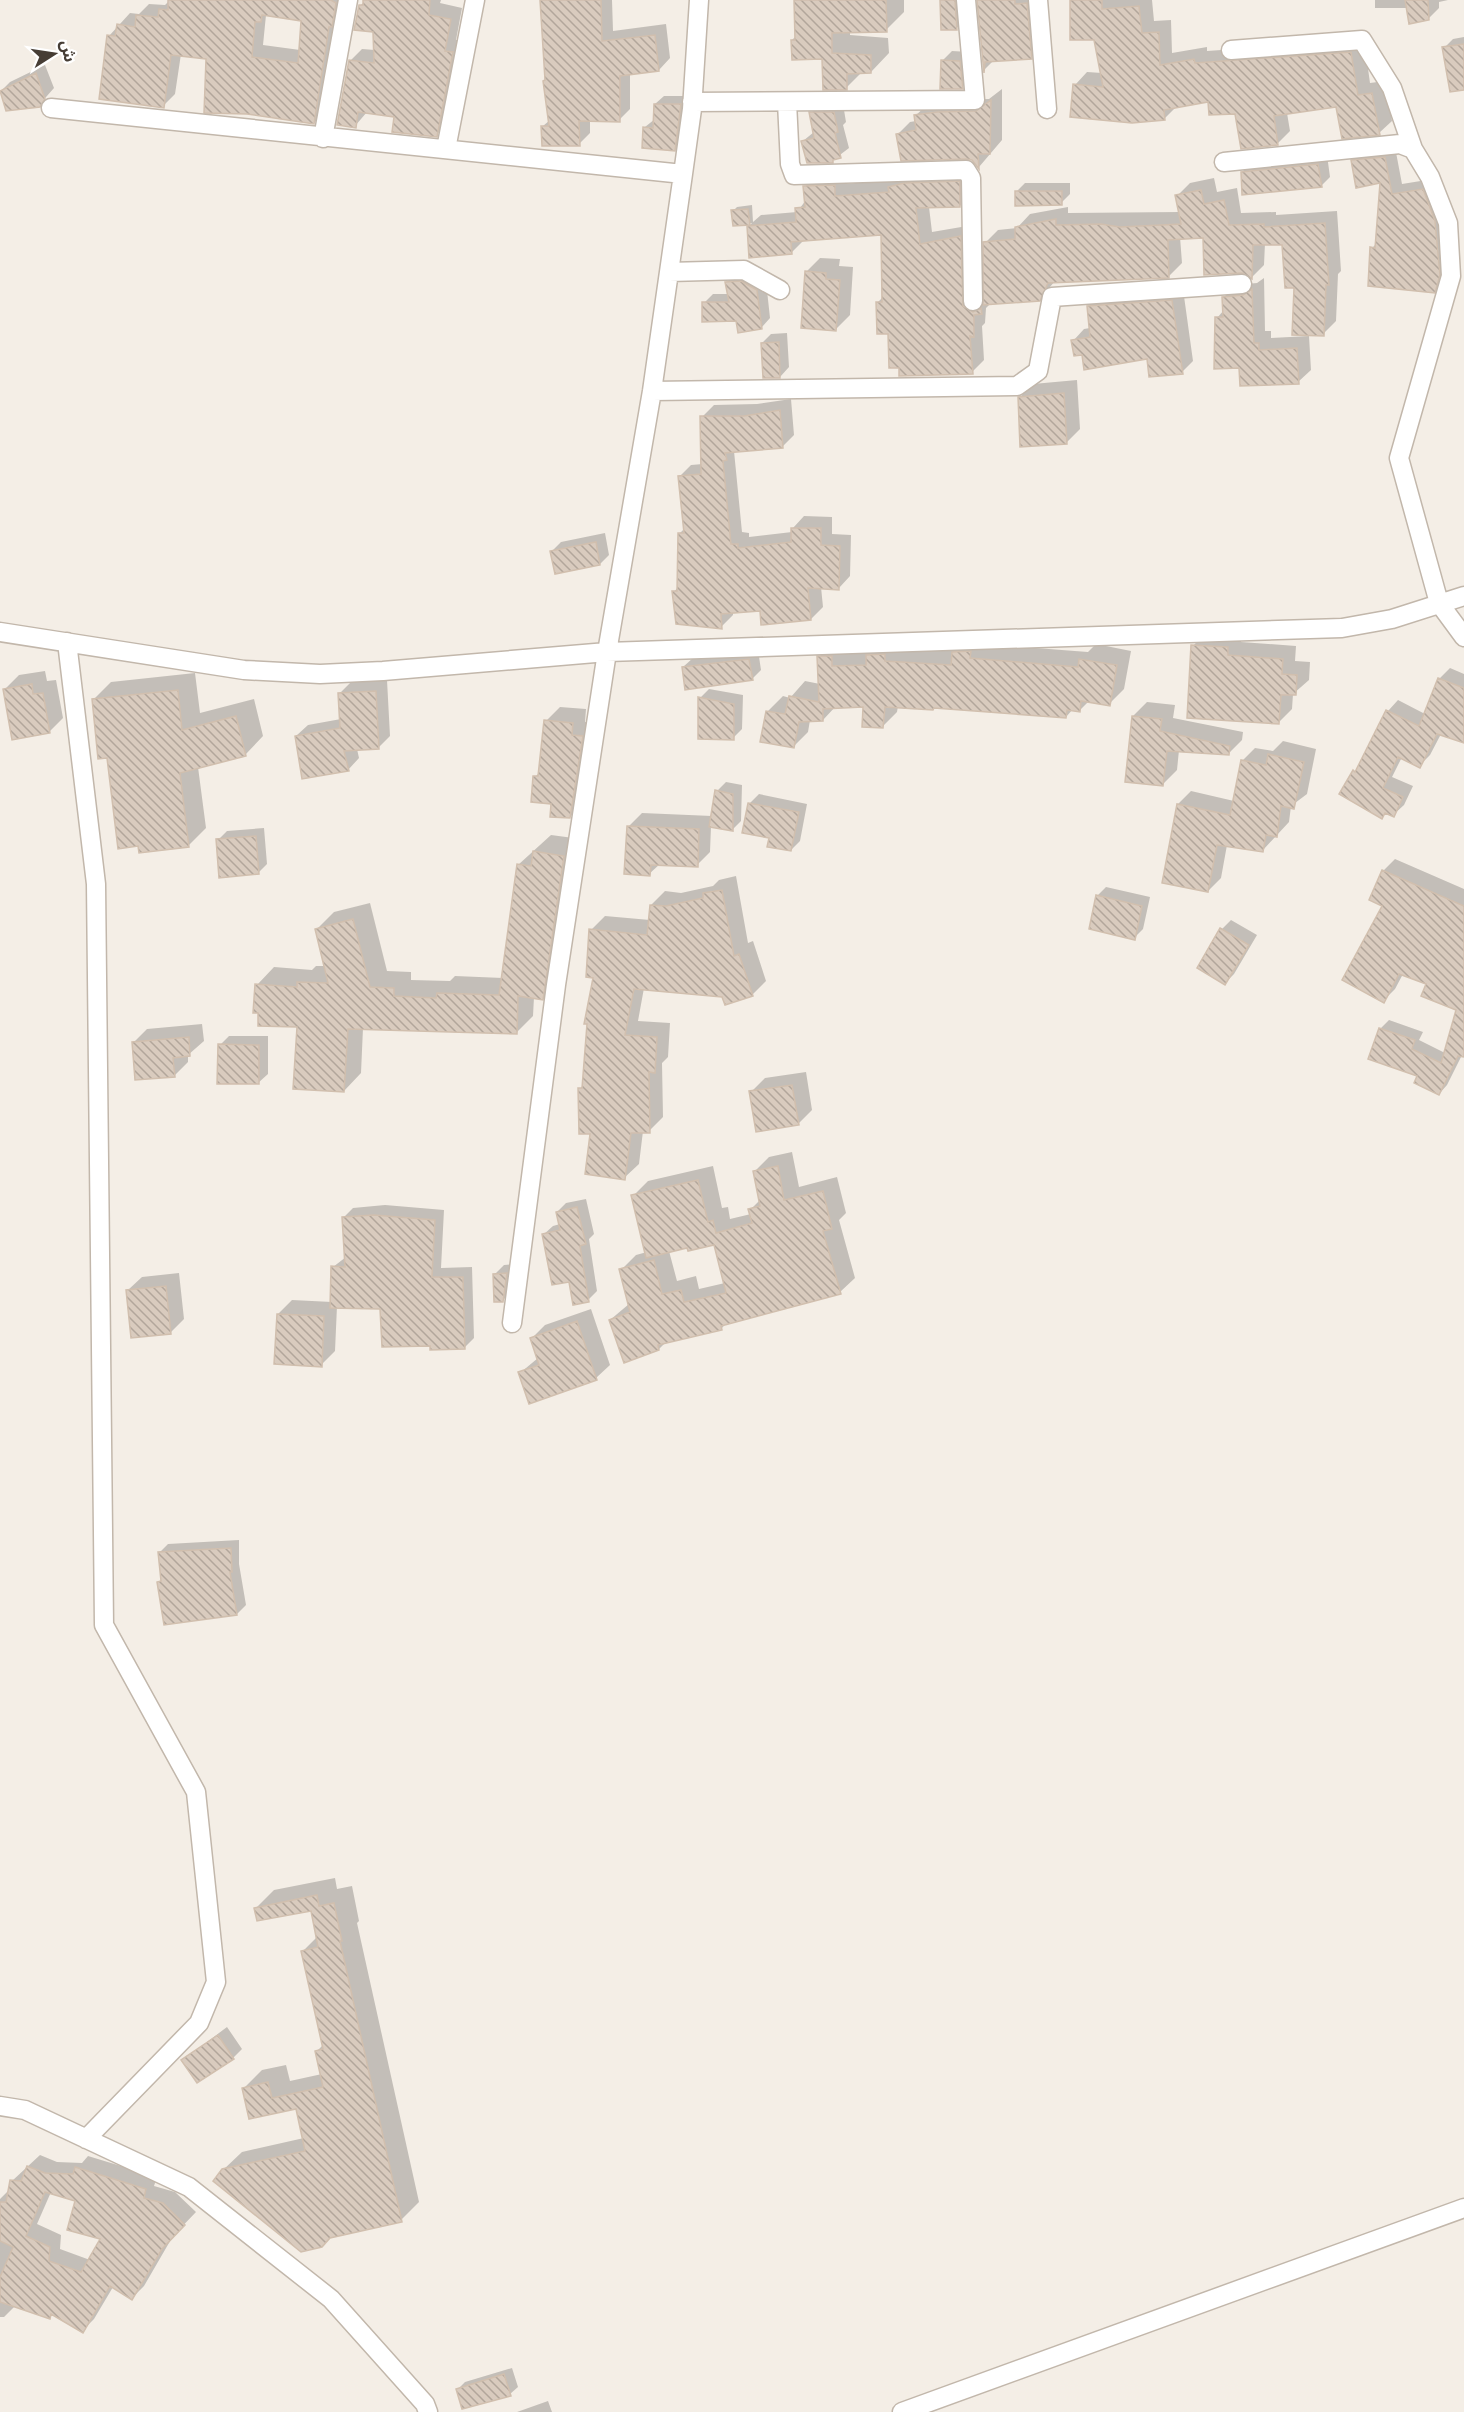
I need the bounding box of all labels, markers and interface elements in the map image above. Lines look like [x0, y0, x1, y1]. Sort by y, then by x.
north arrow [24, 24, 84, 84]
text: ش [55, 38, 81, 64]

